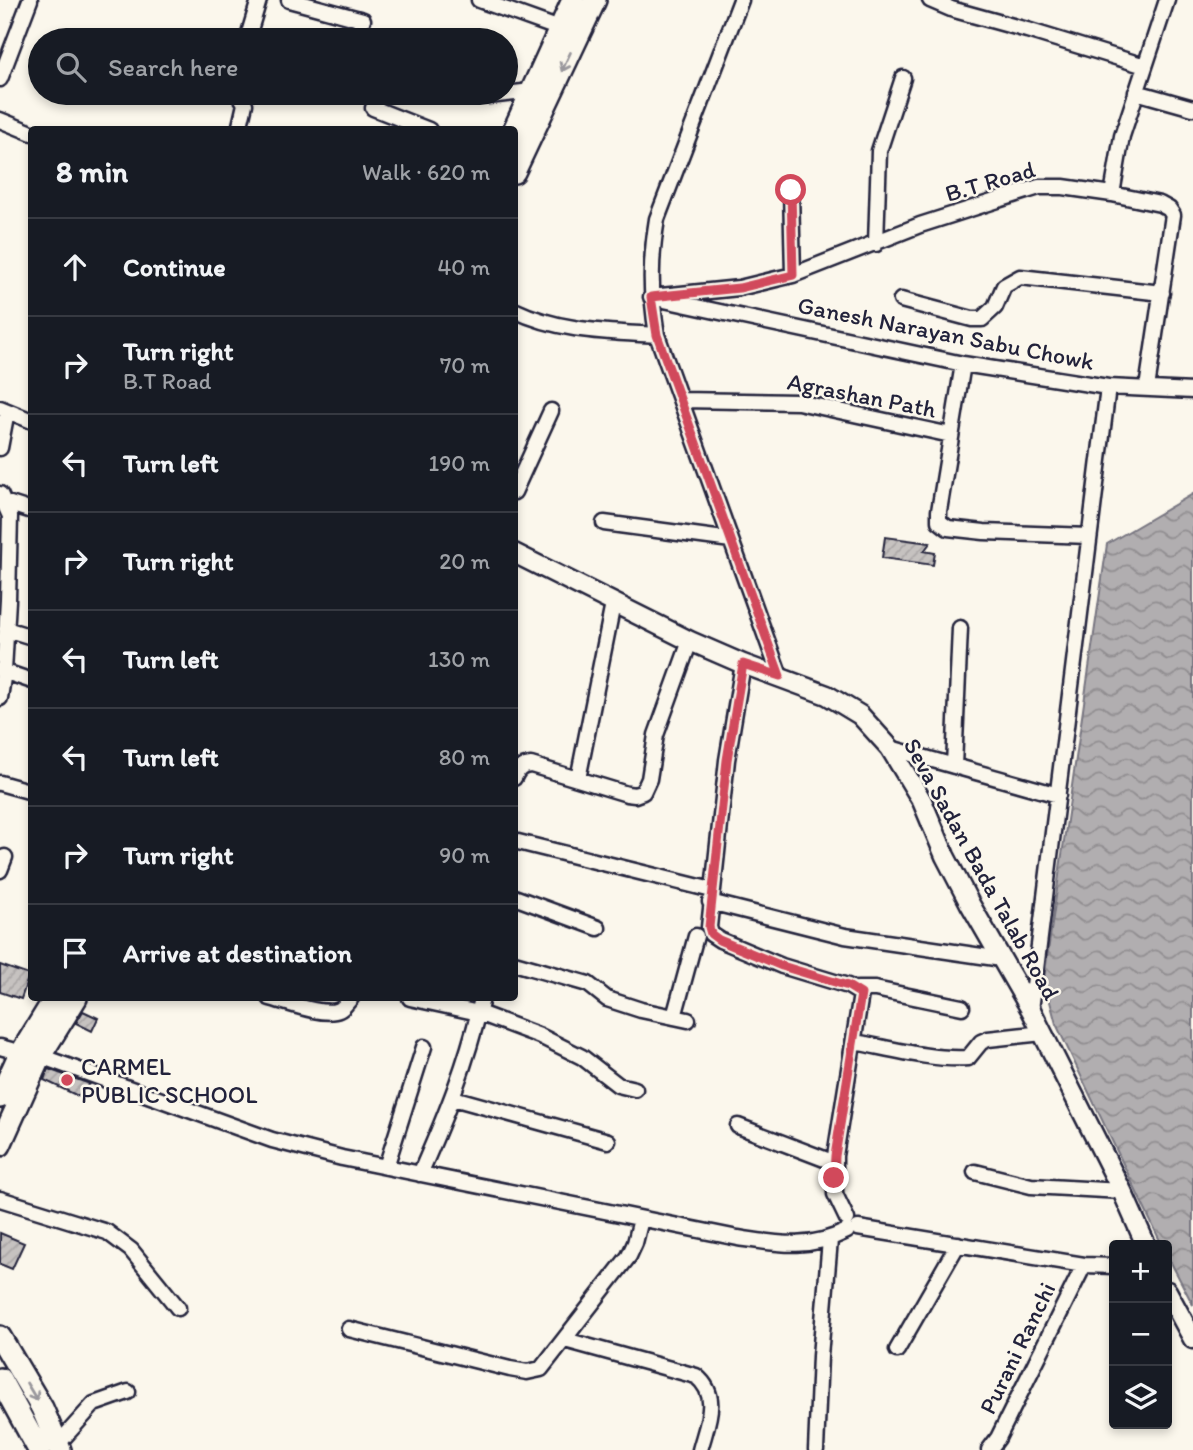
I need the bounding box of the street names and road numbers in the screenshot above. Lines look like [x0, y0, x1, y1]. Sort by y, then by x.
street label: B.T Road [942, 154, 1038, 208]
street label: Ganesh Narayan Sabu Chowk [795, 290, 1097, 376]
street label: Agrashan Path [785, 366, 939, 424]
street label: Seva Sadan Bada Talab Road [898, 733, 1066, 1005]
street label: Purani Ranchi [973, 1277, 1061, 1419]

